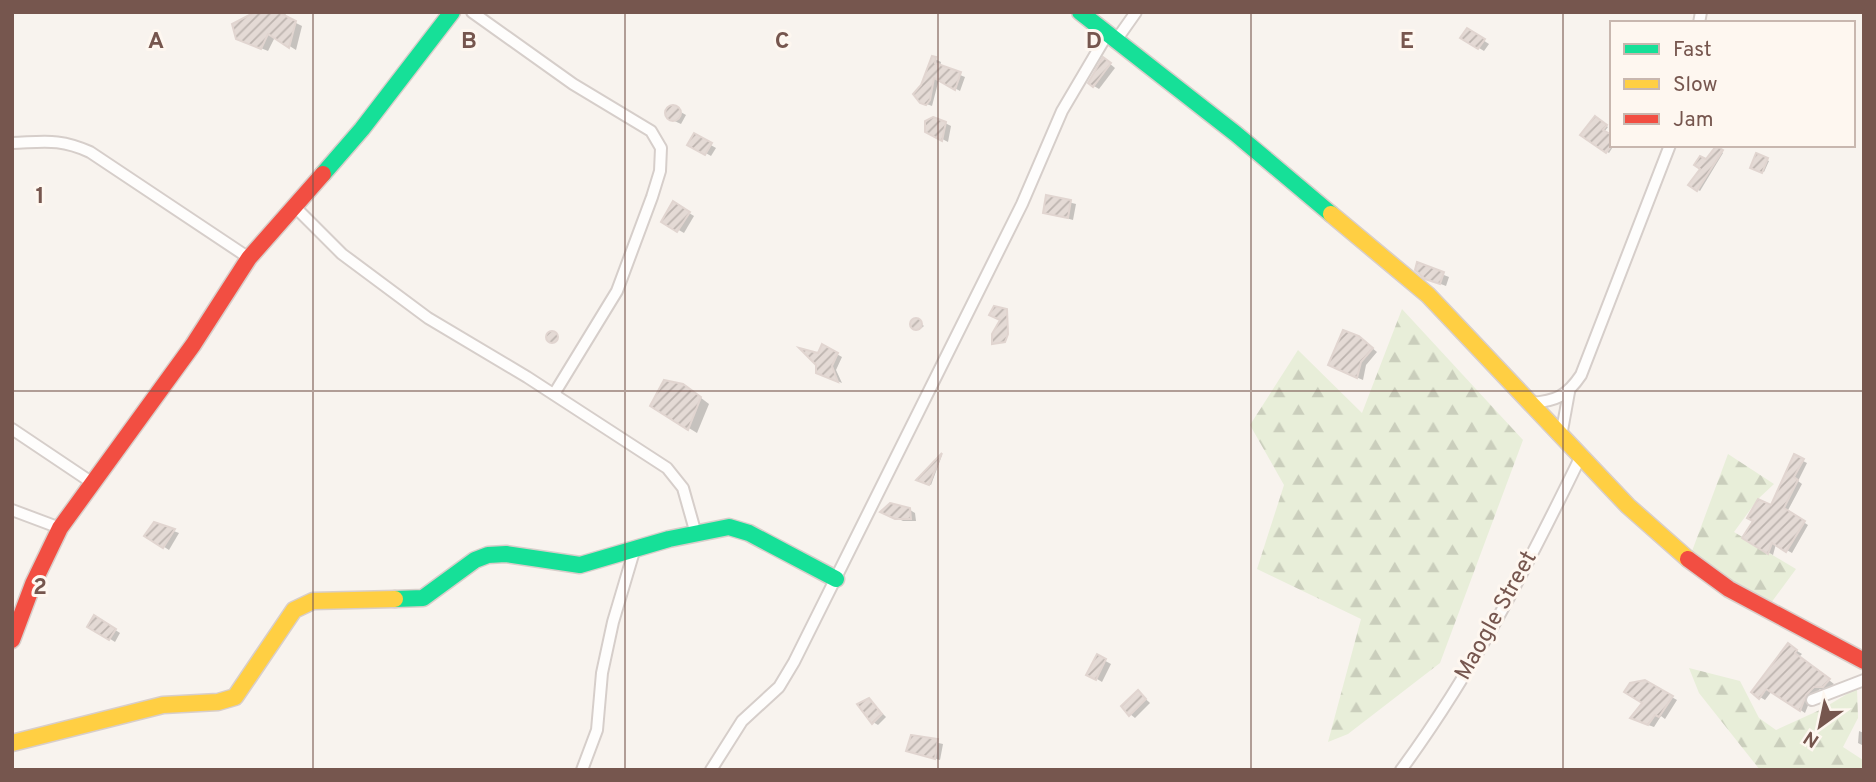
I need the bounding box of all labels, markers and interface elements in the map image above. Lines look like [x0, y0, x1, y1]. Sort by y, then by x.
legend [1610, 21, 1855, 147]
text: A [148, 28, 164, 57]
text: B [461, 28, 477, 57]
text: C [775, 28, 789, 57]
text: D [1086, 28, 1102, 57]
text: E [1400, 28, 1414, 57]
text: Fast [1673, 37, 1712, 64]
text: Slow [1673, 72, 1718, 99]
text: Jam [1673, 107, 1714, 134]
text: 1 [35, 183, 45, 212]
street label: Maogle Street [1450, 546, 1544, 686]
text: 2 [33, 574, 47, 603]
north arrow [1785, 691, 1855, 761]
text: N [1800, 725, 1824, 752]

